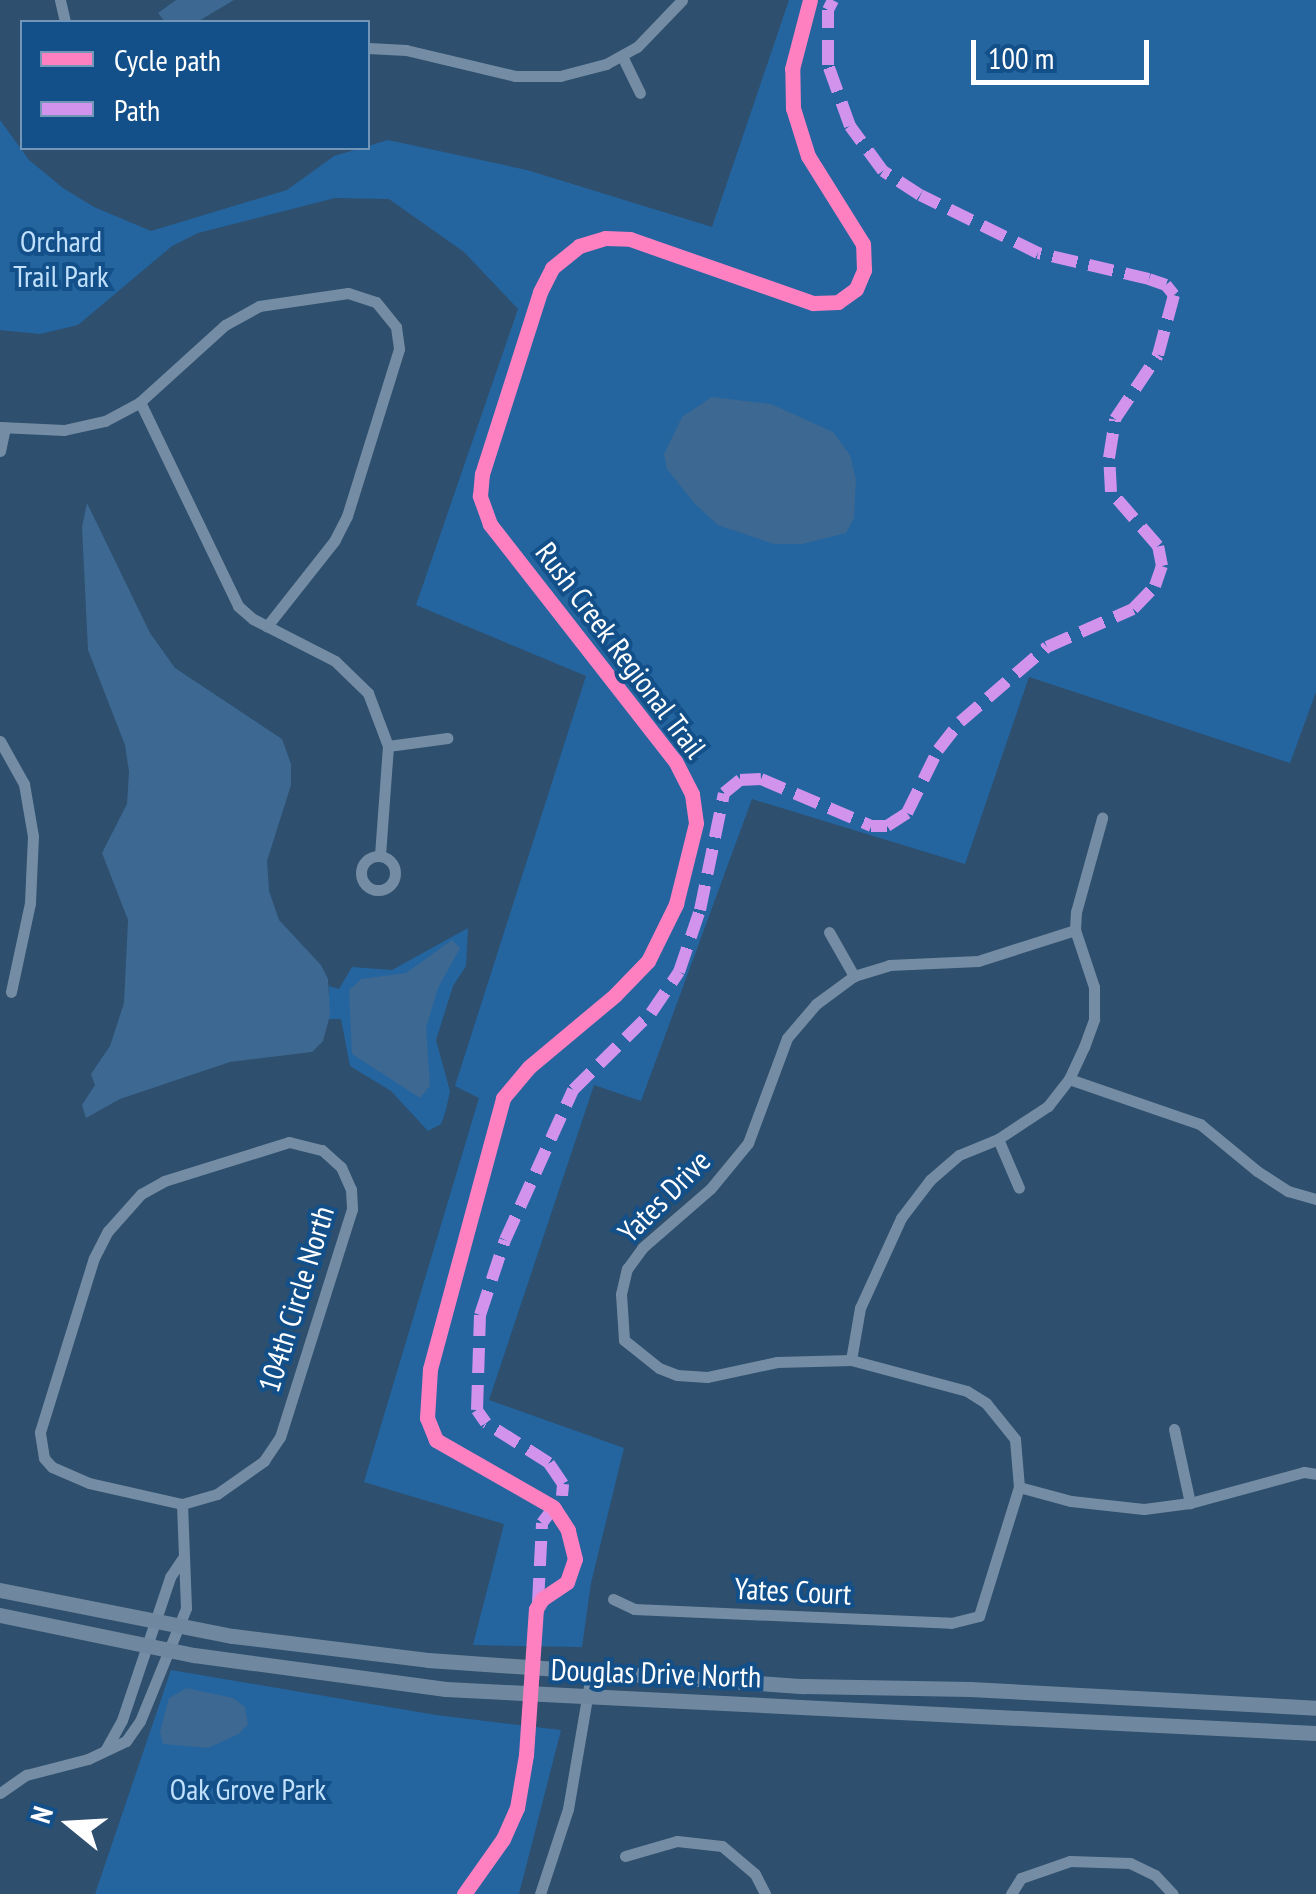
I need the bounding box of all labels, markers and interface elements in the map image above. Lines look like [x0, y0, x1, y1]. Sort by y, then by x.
legend [20, 20, 370, 150]
scale bar [976, 20, 1154, 82]
text: 100 m [988, 38, 1054, 77]
text: Cycle path [114, 40, 221, 79]
text: Path [114, 90, 160, 129]
park label: Orchard Trail Park [13, 223, 109, 294]
street label: Rush Creek Regional Trail [528, 534, 714, 766]
street label: Yates Drive [611, 1143, 717, 1249]
street label: 104th Circle North [251, 1202, 341, 1396]
street label: Yates Court [734, 1570, 852, 1612]
street label: Douglas Drive North [550, 1651, 762, 1695]
park label: Oak Grove Park [169, 1771, 327, 1807]
north arrow [20, 1774, 120, 1874]
text: N [21, 1802, 61, 1827]

